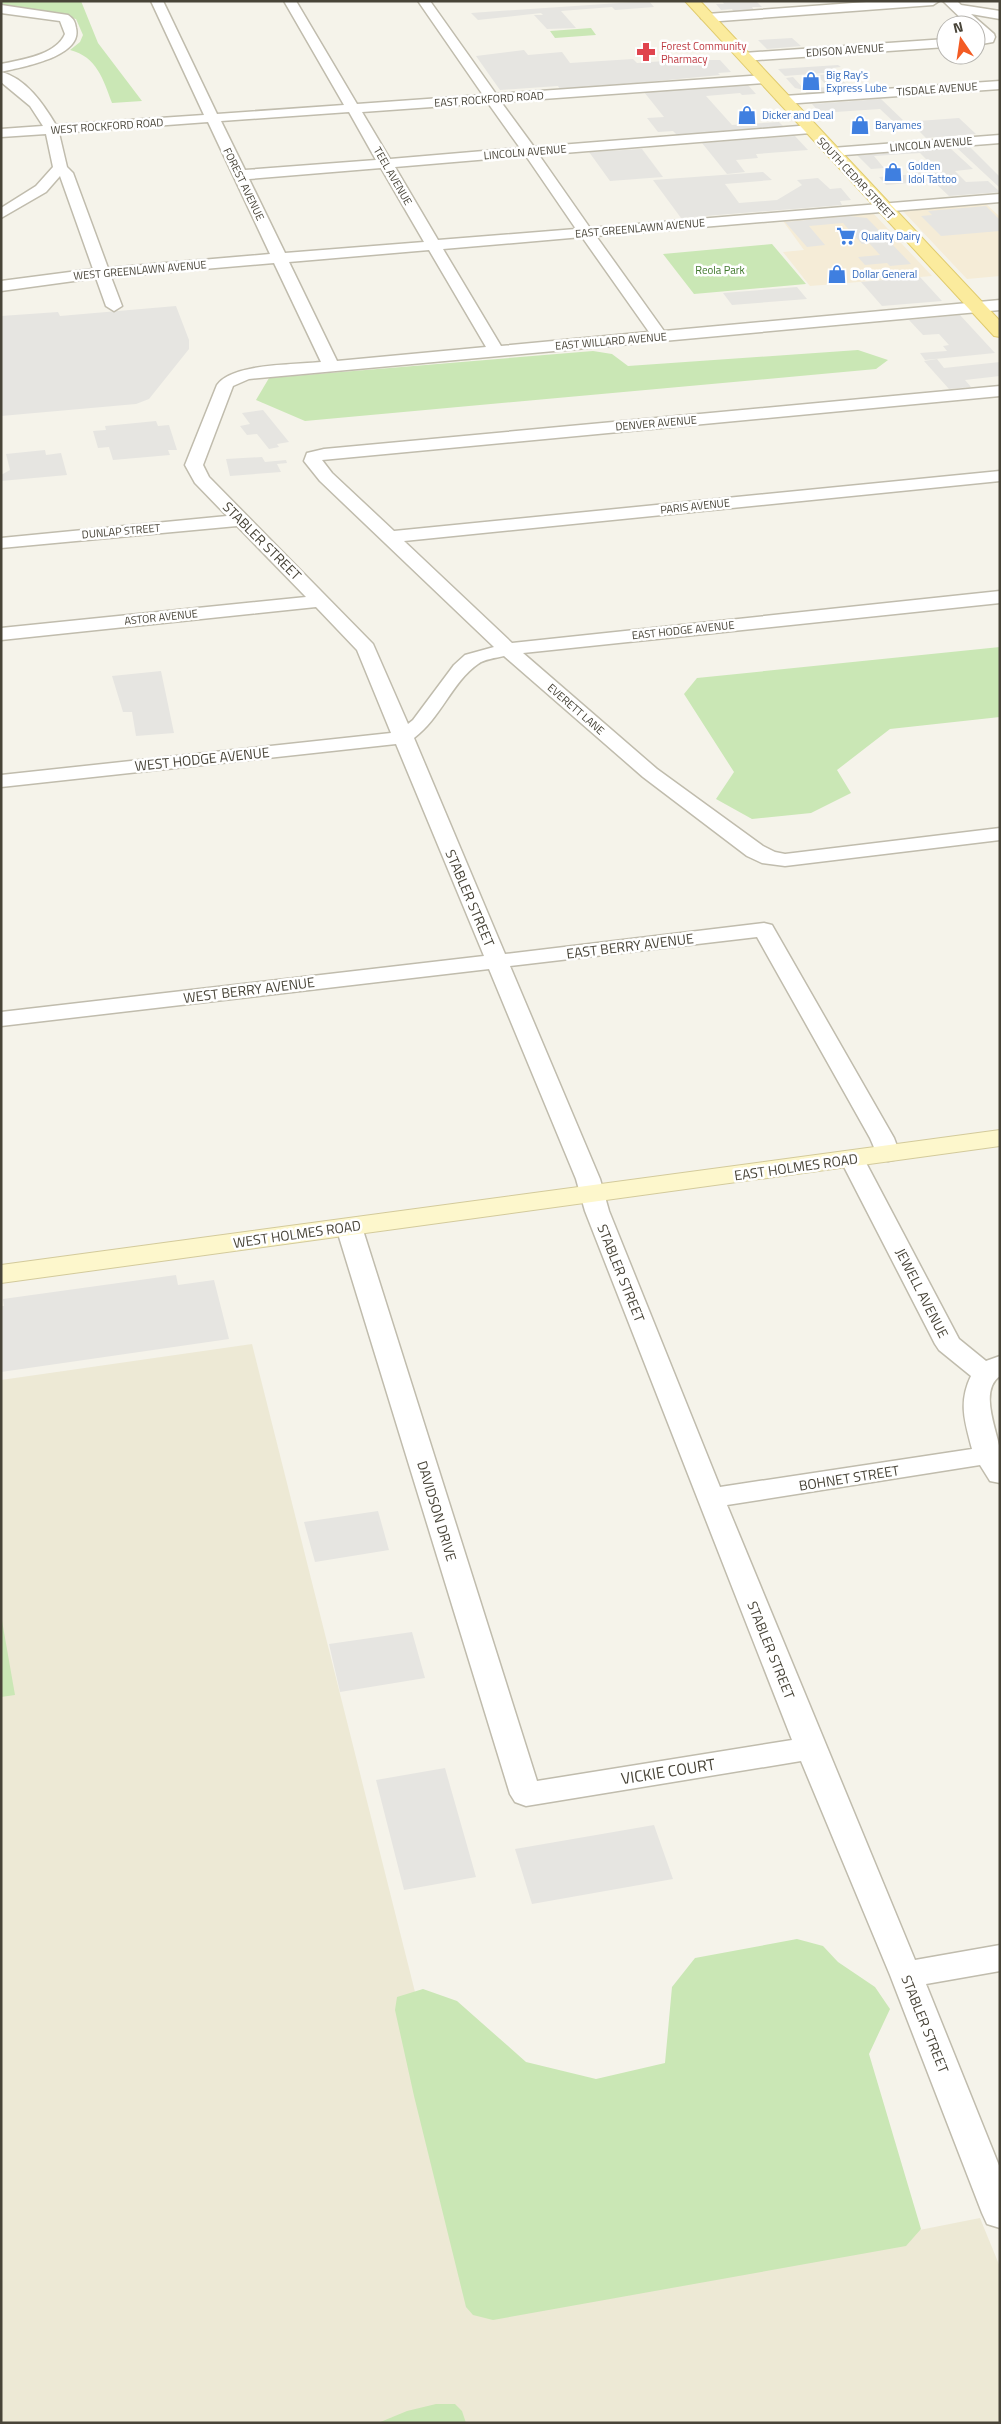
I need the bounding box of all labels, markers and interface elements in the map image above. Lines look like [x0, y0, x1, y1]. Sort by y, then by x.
north arrow [936, 15, 986, 65]
text: N [951, 16, 965, 38]
place label: Forest Community Pharmacy [661, 38, 747, 67]
street label: EDISON AVENUE [805, 39, 885, 61]
pharmacy icon: Forest Community Pharmacy [635, 41, 657, 63]
place label: Big Ray's Express Lube [826, 67, 888, 96]
shop icon: Big Ray's Express Lube [800, 70, 822, 92]
street label: TISDALE AVENUE [896, 78, 978, 100]
street label: EAST ROCKFORD ROAD [434, 87, 544, 111]
shop icon: Dicker and Deal [736, 104, 758, 126]
place label: Dicker and Deal [762, 107, 834, 123]
street label: WEST ROCKFORD ROAD [50, 114, 164, 138]
shop icon: Baryames [849, 114, 871, 136]
place label: Baryames [875, 117, 922, 133]
street label: LINCOLN AVENUE [889, 132, 973, 156]
street label: SOUTH CEDAR STREET [814, 133, 899, 223]
street label: LINCOLN AVENUE [483, 140, 567, 164]
street label: TEEL AVENUE [370, 144, 416, 208]
street label: FOREST AVENUE [219, 145, 269, 223]
place label: Golden Idol Tattoo [908, 158, 957, 187]
shop icon: Golden Idol Tattoo [882, 161, 904, 183]
street label: EAST GREENLAWN AVENUE [574, 214, 706, 242]
supermarket icon: Quality Dairy [835, 225, 857, 247]
place label: Quality Dairy [861, 228, 921, 244]
street label: WEST GREENLAWN AVENUE [73, 256, 207, 284]
park label: Reola Park [695, 262, 746, 278]
shop icon: Dollar General [826, 263, 848, 285]
place label: Dollar General [852, 266, 917, 282]
street label: EAST WILLARD AVENUE [555, 328, 667, 354]
street label: DENVER AVENUE [615, 411, 697, 435]
street label: PARIS AVENUE [659, 494, 731, 518]
street label: STABLER STREET [218, 497, 307, 585]
street label: DUNLAP STREET [81, 520, 161, 542]
street label: ASTOR AVENUE [123, 605, 199, 629]
street label: EAST HODGE AVENUE [631, 617, 735, 643]
street label: EVERETT LANE [544, 680, 608, 738]
street label: WEST HODGE AVENUE [134, 741, 271, 776]
street label: STABLER STREET [441, 846, 501, 950]
street label: EAST BERRY AVENUE [565, 927, 695, 964]
street label: WEST BERRY AVENUE [182, 971, 316, 1008]
street label: EAST HOLMES ROAD [733, 1147, 859, 1186]
street label: WEST HOLMES ROAD [232, 1214, 362, 1253]
street label: STABLER STREET [592, 1221, 651, 1325]
street label: JEWELL AVENUE [891, 1244, 954, 1342]
street label: DAVIDSON DRIVE [412, 1458, 463, 1564]
street label: BOHNET STREET [797, 1459, 901, 1496]
street label: STABLER STREET [742, 1598, 801, 1702]
street label: VICKIE COURT [619, 1752, 717, 1790]
street label: STABLER STREET [896, 1972, 955, 2076]

